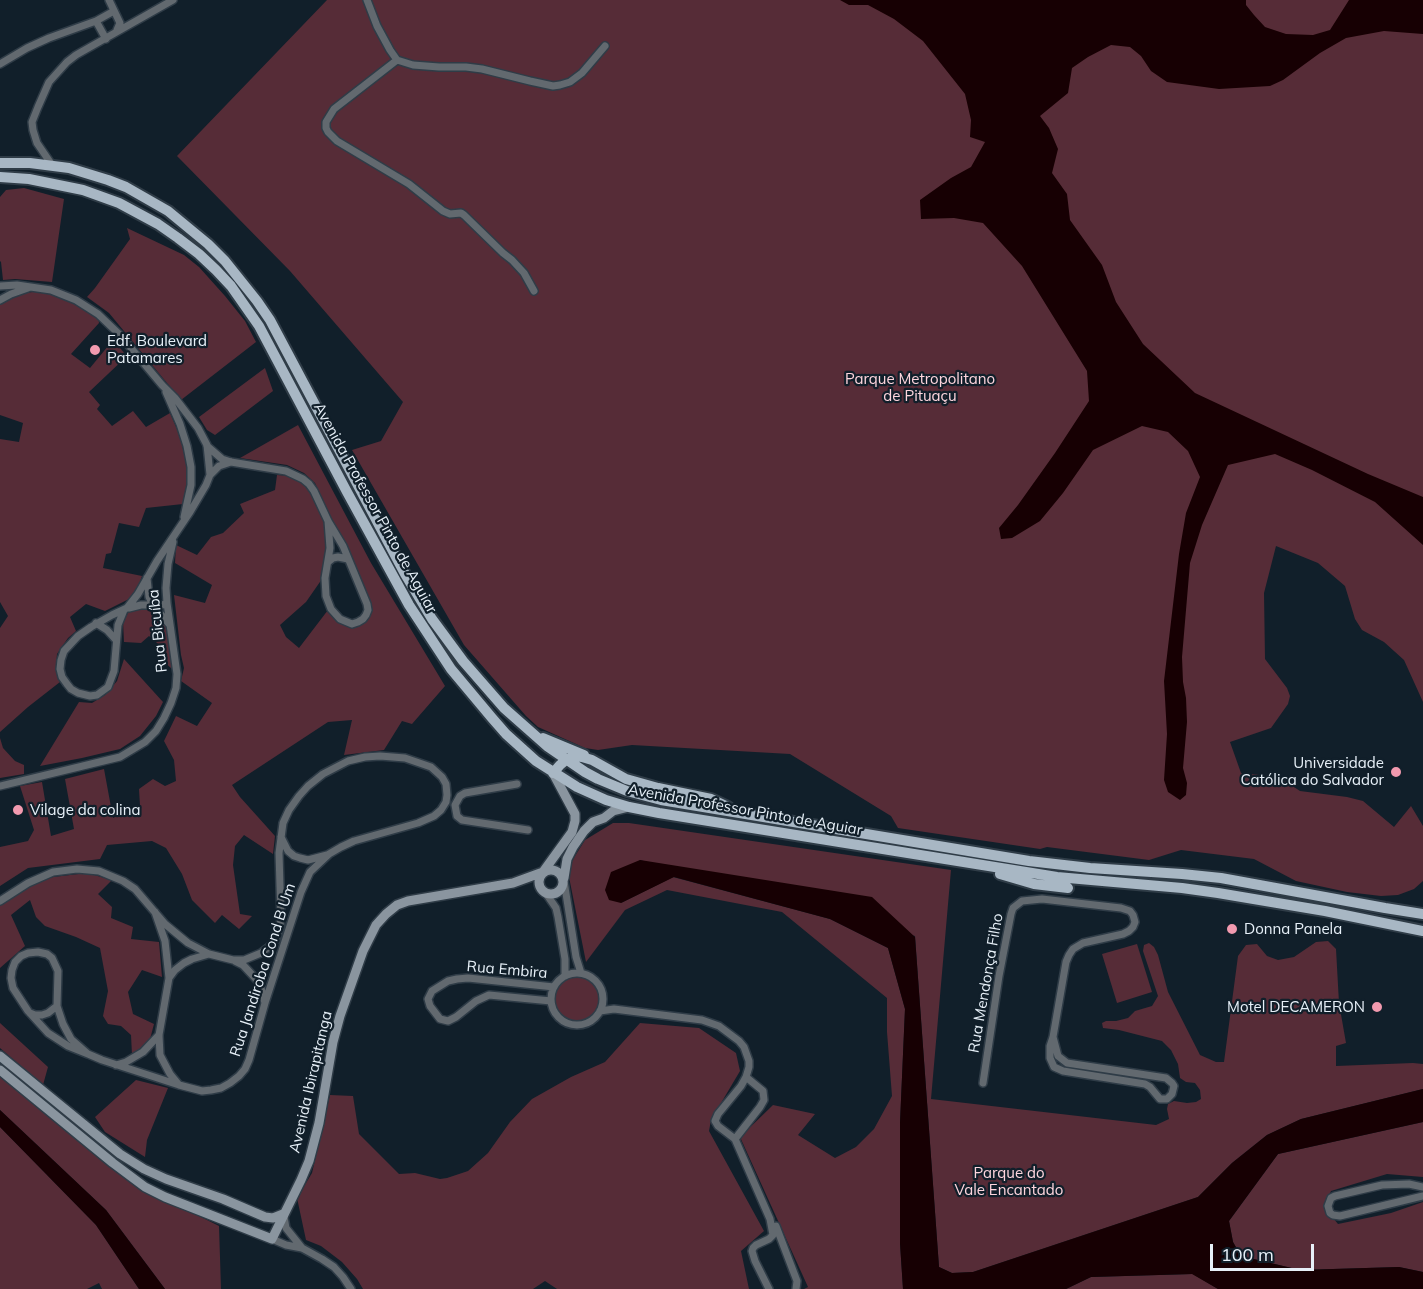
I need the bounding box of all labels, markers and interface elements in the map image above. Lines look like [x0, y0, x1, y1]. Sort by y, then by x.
place label: Edf. Boulevard Patamares [107, 332, 207, 367]
marker: Edf. Boulevard Patamares [88, 343, 102, 357]
park label: Parque Metropolitano de Pituaçu [845, 370, 995, 405]
street label: Avenida Professor Pinto de Aguiar [310, 400, 440, 616]
street label: Rua Bicuíba [145, 589, 171, 673]
place label: Universidade Católica do Salvador [1241, 754, 1384, 789]
marker: Universidade Católica do Salvador [1389, 765, 1403, 779]
street label: Avenida Professor Pinto de Aguiar [626, 780, 864, 840]
place label: Vilage da colina [30, 801, 140, 819]
marker: Vilage da colina [11, 803, 25, 817]
street label: Rua Jandiroba Cond B Um [226, 881, 300, 1059]
street label: Rua Mendonça Filho [965, 912, 1007, 1054]
place label: Donna Panela [1244, 920, 1342, 938]
marker: Donna Panela [1225, 922, 1239, 936]
street label: Rua Embira [466, 958, 548, 982]
place label: Motel DECAMERON [1227, 998, 1365, 1016]
marker: Motel DECAMERON [1370, 1000, 1384, 1014]
street label: Avenida Ibirapitanga [286, 1009, 336, 1155]
park label: Parque do Vale Encantado [955, 1164, 1063, 1199]
scale bar [1213, 1232, 1316, 1270]
text: 100 m [1221, 1243, 1274, 1266]

